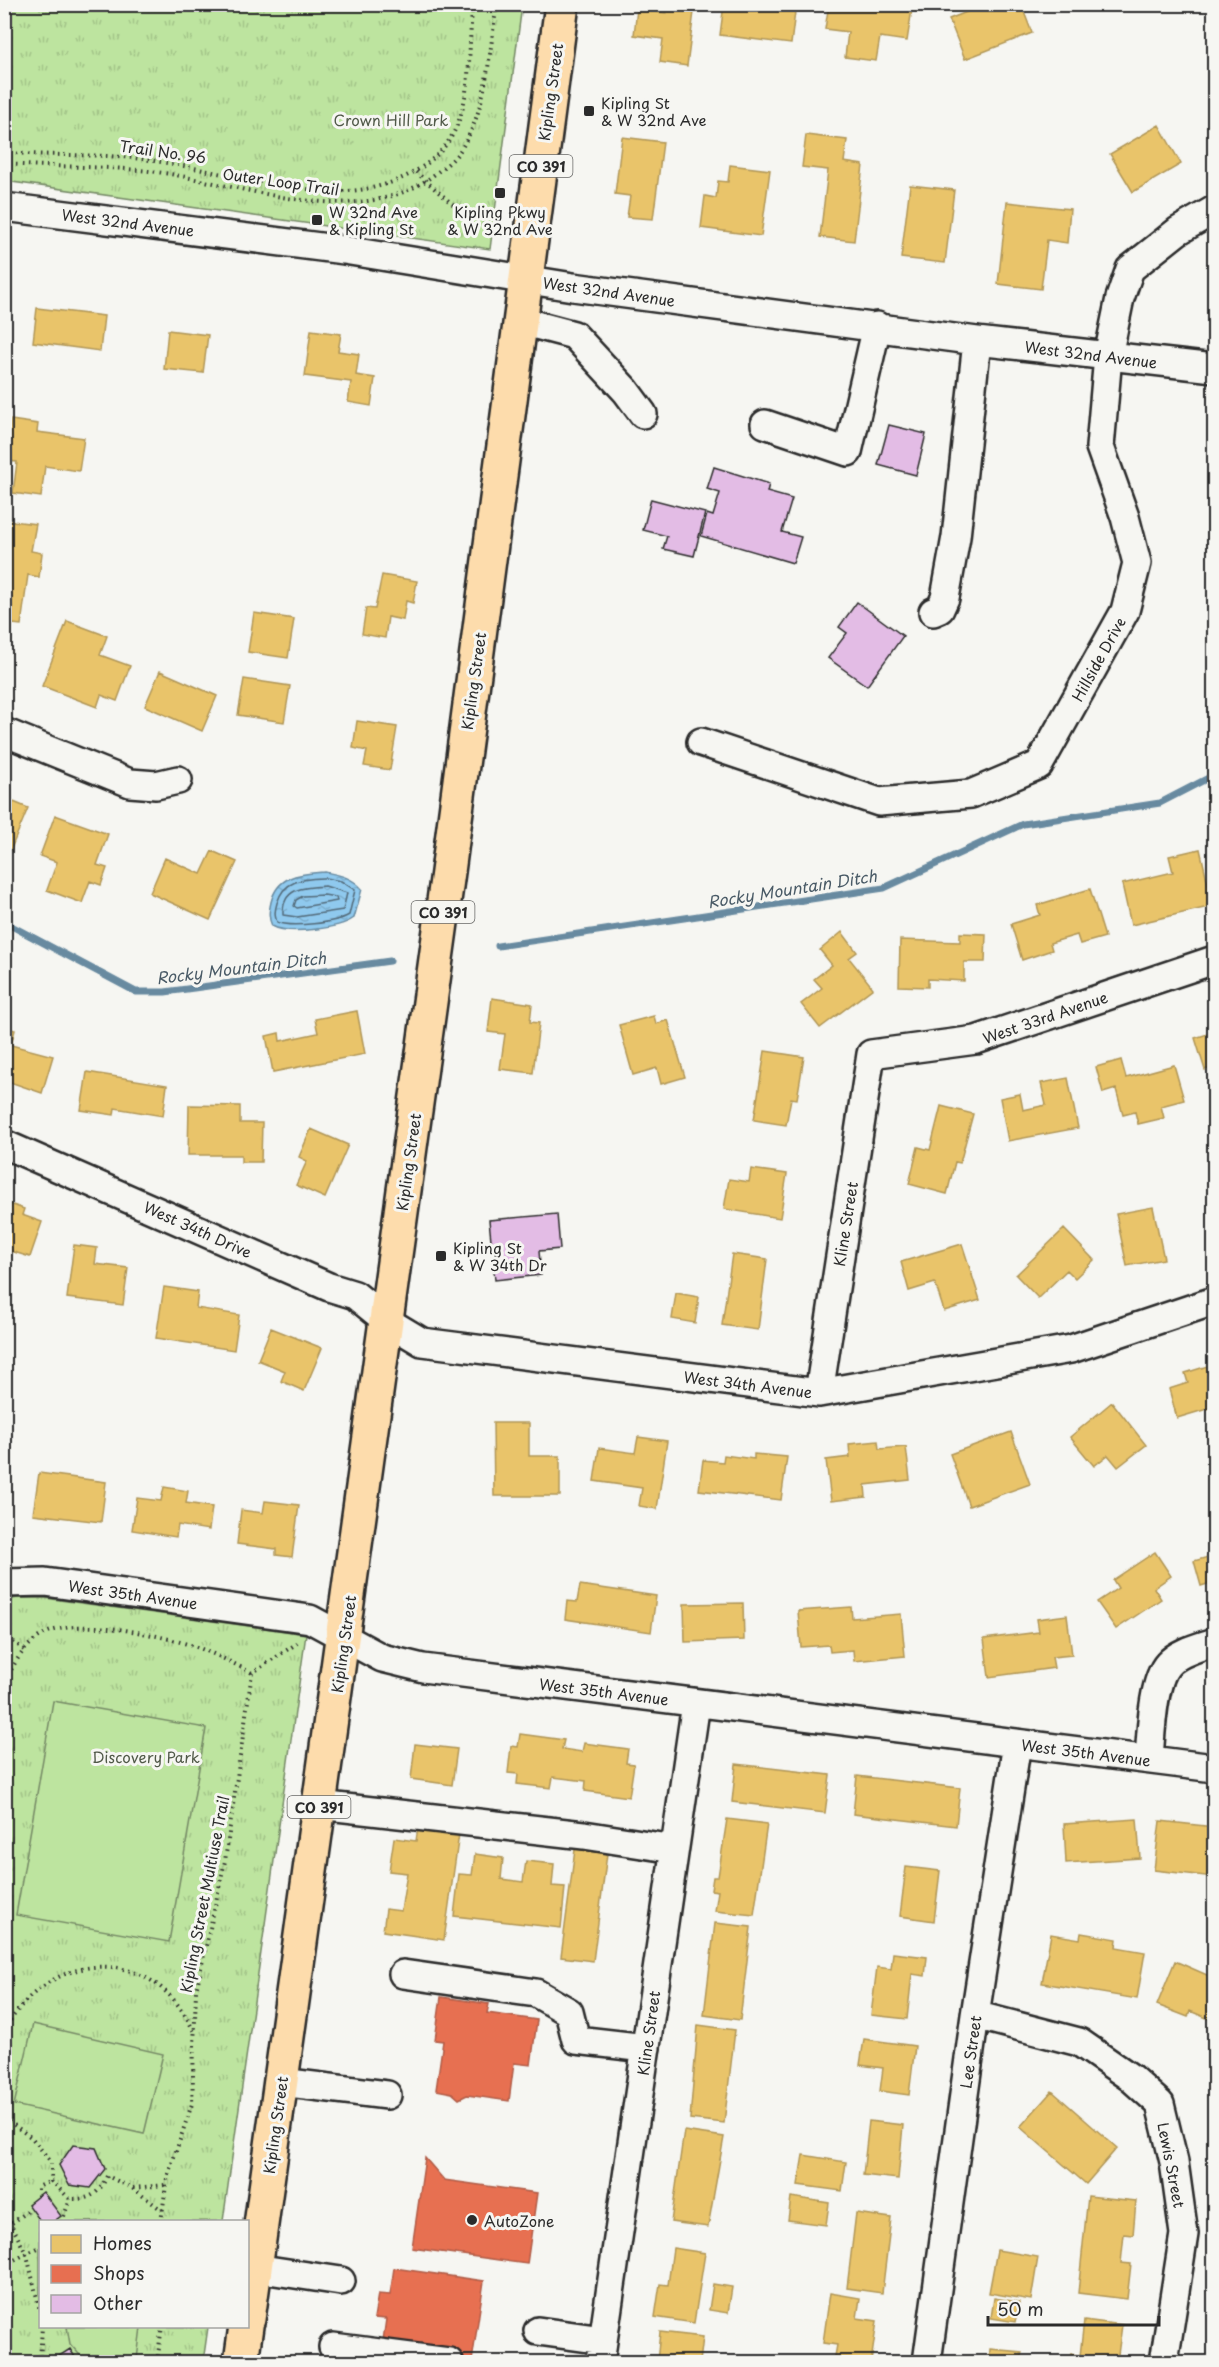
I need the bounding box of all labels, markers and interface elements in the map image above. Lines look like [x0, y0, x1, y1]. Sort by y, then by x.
street label: Kipling Street [532, 42, 568, 142]
place label: Kipling St & W 32nd Ave [601, 91, 707, 131]
marker: Kipling St & W 32nd Ave [582, 104, 596, 118]
park label: Crown Hill Park [334, 108, 448, 131]
street label: Trail No. 96 [118, 134, 208, 168]
road number: CO 391 [510, 155, 572, 177]
street label: Outer Loop Trail [221, 161, 341, 201]
marker: Kipling Pkwy & W 32nd Ave [493, 186, 507, 200]
place label: W 32nd Ave & Kipling St [329, 200, 418, 240]
place label: Kipling Pkwy & W 32nd Ave [447, 200, 553, 240]
street label: West 32nd Avenue [60, 202, 196, 242]
marker: W 32nd Ave & Kipling St [310, 213, 324, 227]
street label: West 32nd Avenue [541, 270, 677, 312]
street label: West 32nd Avenue [1023, 334, 1159, 374]
street label: Hillside Drive [1065, 613, 1131, 705]
street label: Kipling Street [455, 631, 491, 731]
water label: Rocky Mountain Ditch [706, 863, 879, 913]
road number: CO 391 [412, 901, 474, 923]
water label: Rocky Mountain Ditch [155, 945, 328, 989]
street label: West 33rd Avenue [979, 985, 1111, 1049]
street label: Kipling Street [390, 1112, 426, 1212]
street label: Kline Street [827, 1180, 863, 1268]
street label: West 34th Drive [140, 1195, 256, 1263]
place label: Kipling St & W 34th Dr [453, 1236, 547, 1276]
marker: Kipling St & W 34th Dr [434, 1249, 448, 1263]
street label: West 34th Avenue [682, 1365, 814, 1403]
street label: West 35th Avenue [67, 1574, 199, 1614]
street label: Kipling Street [325, 1594, 361, 1694]
street label: West 35th Avenue [538, 1672, 670, 1710]
street label: West 35th Avenue [1020, 1733, 1152, 1771]
park label: Discovery Park [92, 1745, 200, 1768]
street label: Kipling Street Multiuse Trail [174, 1794, 234, 1994]
road number: CO 391 [288, 1796, 350, 1818]
street label: Kline Street [631, 1989, 665, 2077]
street label: Lee Street [954, 2014, 986, 2090]
street label: Kipling Street [257, 2075, 293, 2175]
street label: Lewis Street [1152, 2120, 1192, 2210]
place label: AutoZone [484, 2209, 554, 2232]
marker: AutoZone [465, 2213, 479, 2227]
legend [39, 2220, 249, 2328]
text: Homes [93, 2229, 151, 2256]
text: Shops [93, 2259, 144, 2286]
text: Other [93, 2289, 143, 2316]
scale bar [988, 2289, 1159, 2327]
text: 50 m [997, 2295, 1044, 2322]

